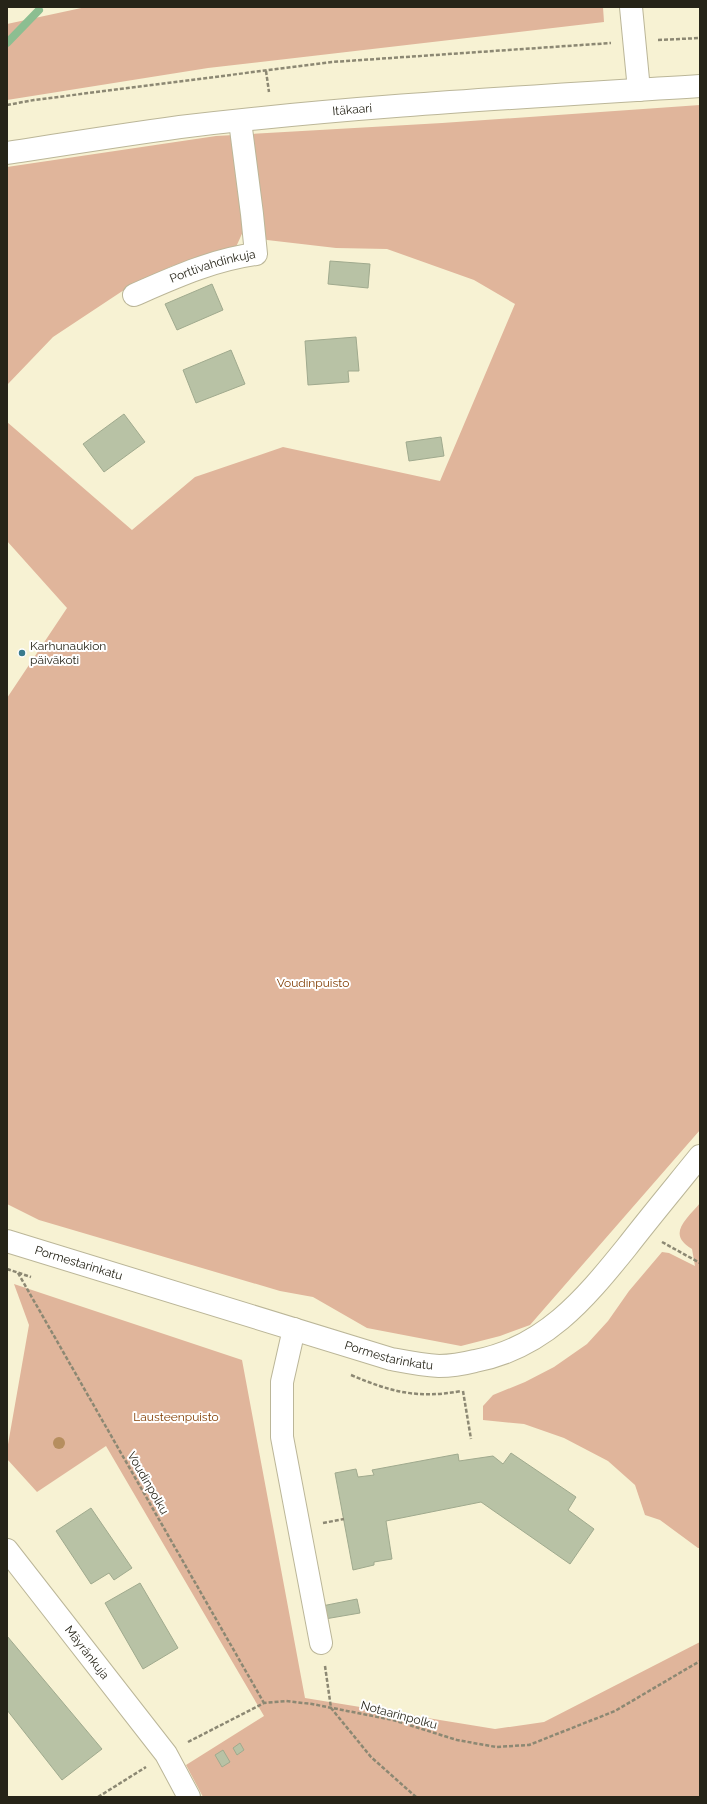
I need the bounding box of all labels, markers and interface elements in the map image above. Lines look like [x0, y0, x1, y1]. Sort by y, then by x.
street label: Itäkaari [332, 101, 373, 118]
street label: Porttivahdinkuja [168, 247, 256, 286]
place label: Karhunaukion päiväkoti [30, 639, 106, 667]
marker: Karhunaukion päiväkoti [17, 648, 27, 658]
park label: Voudinpuisto [277, 976, 349, 990]
street label: Pormestarinkatu [33, 1243, 124, 1283]
street label: Pormestarinkatu [343, 1338, 434, 1373]
park label: Lausteenpuisto [133, 1410, 219, 1424]
street label: Voudinpolku [124, 1449, 172, 1517]
street label: Mäyränkuja [62, 1623, 112, 1682]
street label: Notaarinpolku [359, 1698, 439, 1732]

